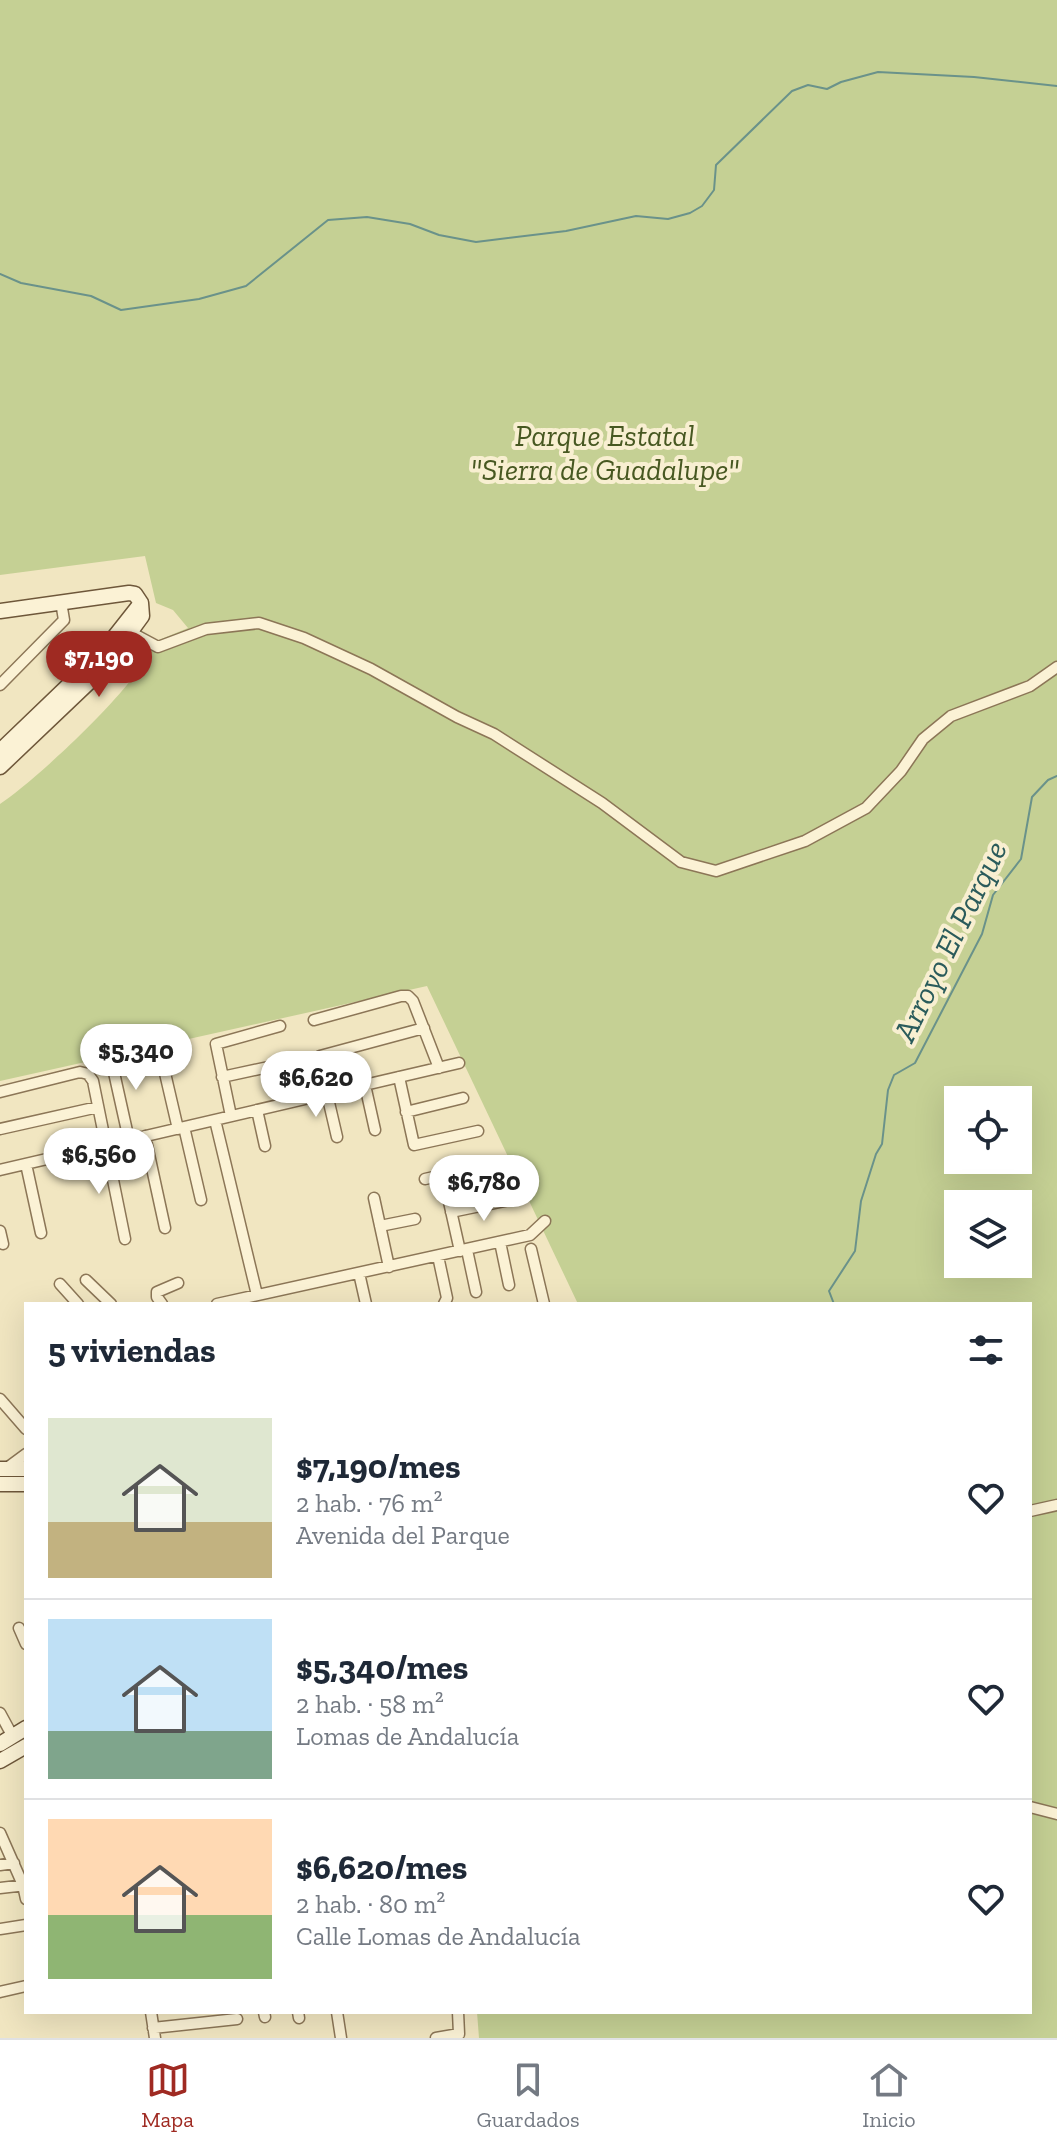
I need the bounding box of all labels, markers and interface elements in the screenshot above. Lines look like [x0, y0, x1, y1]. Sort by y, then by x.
park label: Parque Estatal "Sierra de Guadalupe" [471, 418, 739, 488]
pin: $7,190 [34, 631, 164, 699]
text: $7,190 [64, 641, 134, 673]
water label: Arroyo El Parque [885, 835, 1015, 1048]
pin: $5,340 [71, 1024, 201, 1092]
text: $5,340 [98, 1034, 174, 1066]
pin: $6,620 [251, 1051, 381, 1119]
text: $6,620 [279, 1061, 353, 1093]
map controls [944, 1086, 1032, 1278]
button: locate [944, 1086, 1032, 1174]
pin: $6,560 [34, 1128, 164, 1196]
text: $6,560 [62, 1138, 136, 1170]
pin: $6,780 [419, 1155, 549, 1223]
text: $6,780 [447, 1165, 521, 1197]
button: layers [944, 1190, 1032, 1278]
icon: filters [964, 1328, 1008, 1372]
text: 5 viviendas [48, 1330, 216, 1371]
text: $7,190/mes [296, 1446, 461, 1487]
icon: home [112, 1450, 208, 1546]
icon: heart [964, 1476, 1008, 1520]
text: 2 hab. · 76 m² [296, 1487, 442, 1519]
text: Avenida del Parque [296, 1519, 510, 1551]
text: $5,340/mes [296, 1647, 468, 1688]
icon: home [112, 1651, 208, 1747]
icon: heart [964, 1677, 1008, 1721]
text: 2 hab. · 58 m² [296, 1688, 444, 1720]
text: Lomas de Andalucía [296, 1720, 519, 1752]
text: $6,620/mes [296, 1847, 467, 1888]
icon: home [112, 1851, 208, 1947]
icon: heart [964, 1877, 1008, 1921]
text: 2 hab. · 80 m² [296, 1888, 445, 1920]
text: Calle Lomas de Andalucía [296, 1920, 581, 1952]
tab: Mapa [141, 2058, 194, 2133]
tab: Guardados [476, 2058, 580, 2133]
tab: Inicio [862, 2058, 916, 2133]

